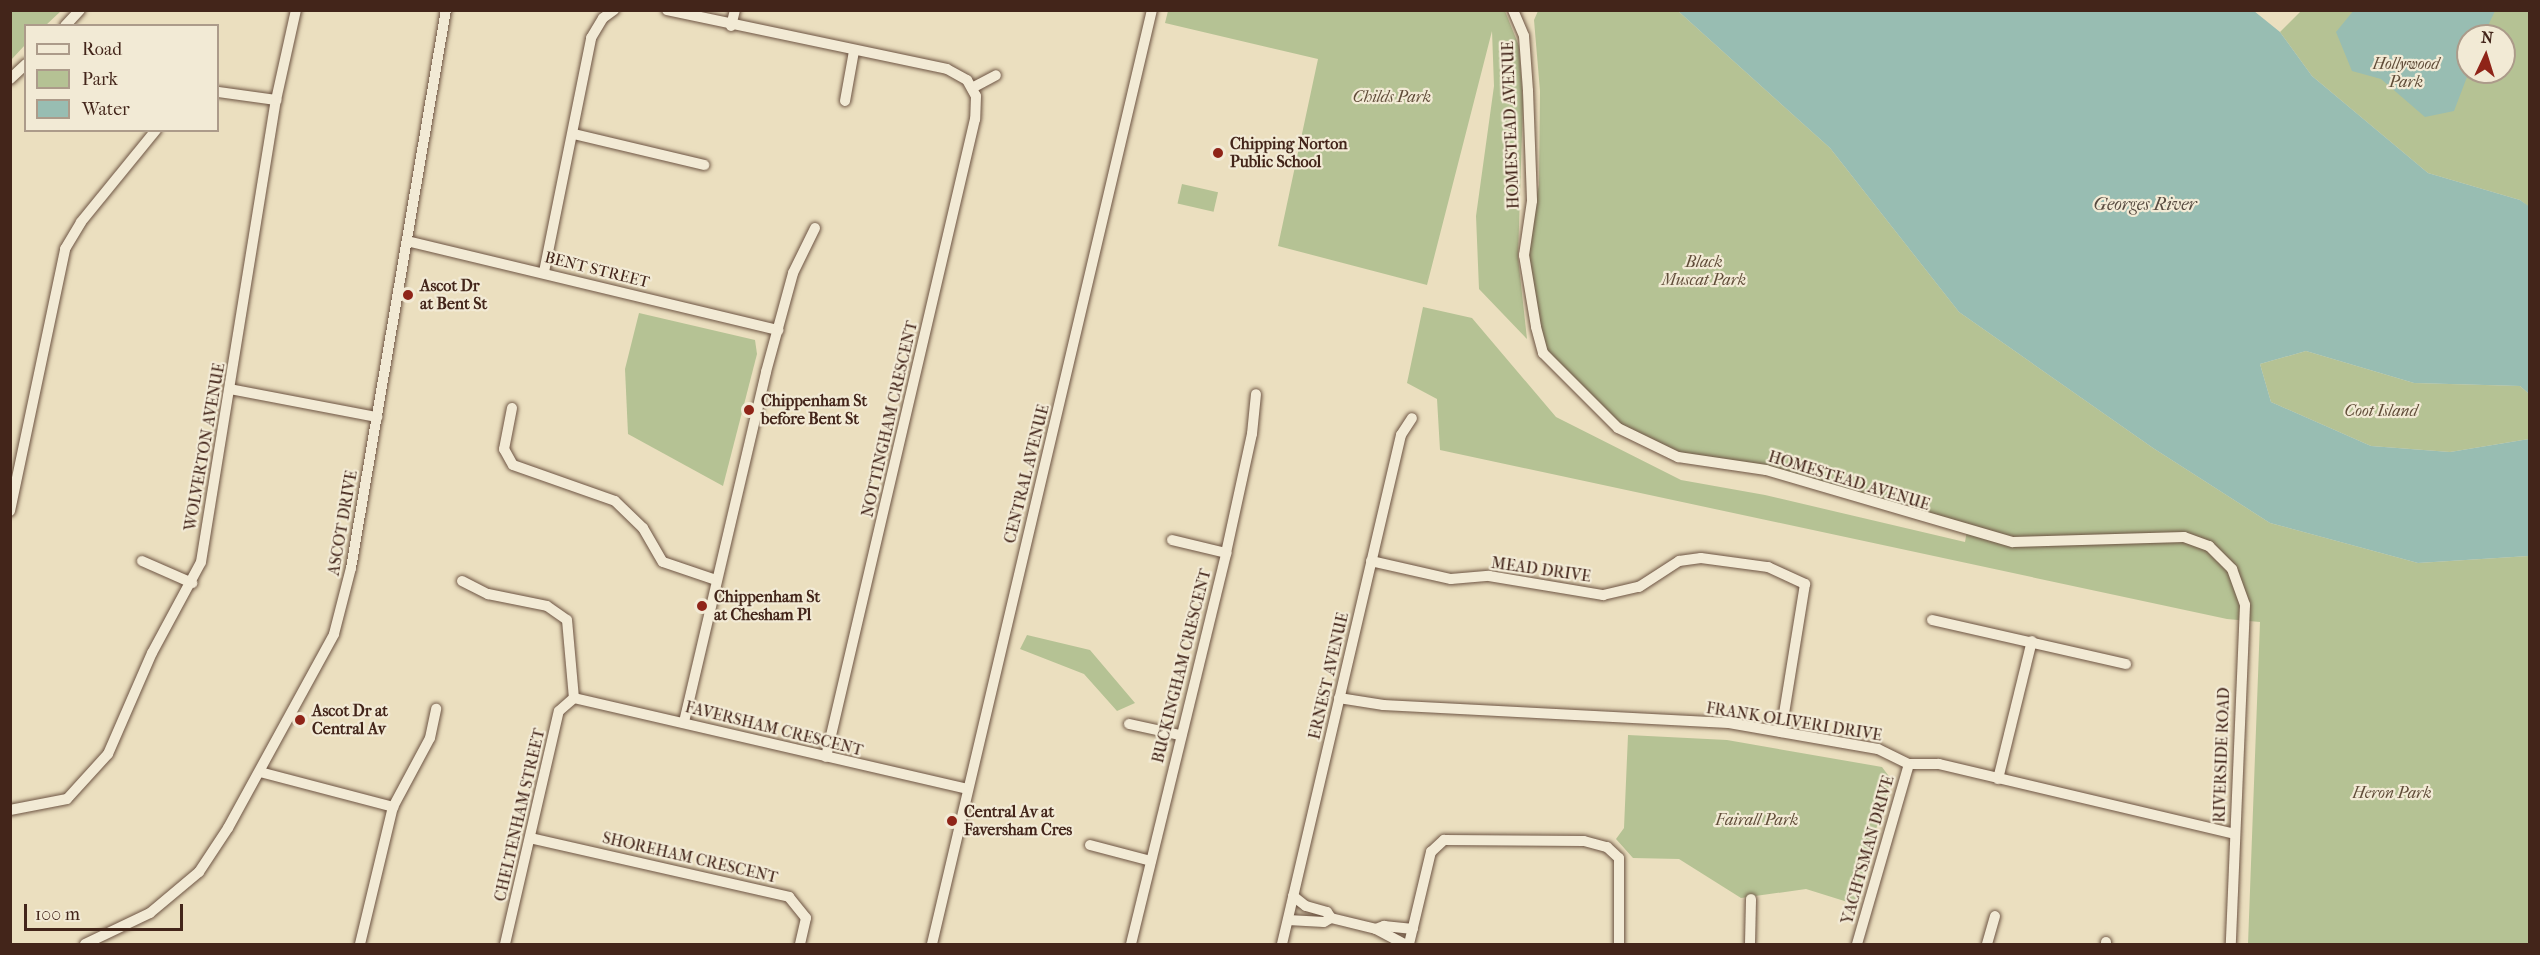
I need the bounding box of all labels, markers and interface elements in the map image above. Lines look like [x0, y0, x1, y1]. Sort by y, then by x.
legend [24, 24, 219, 132]
north arrow [2456, 24, 2516, 84]
text: N [2480, 28, 2494, 47]
text: Road [82, 39, 122, 60]
street label: HOMESTEAD AVENUE [1498, 41, 1524, 209]
park label: Hollywood Park [2373, 54, 2439, 92]
text: Park [82, 69, 118, 90]
park label: Childs Park [1353, 87, 1431, 107]
text: Water [82, 99, 130, 120]
place label: Chipping Norton Public School [1230, 134, 1348, 172]
marker: Chipping Norton Public School [1211, 146, 1225, 160]
water label: Georges River [2093, 194, 2197, 216]
street label: BENT STREET [543, 248, 651, 292]
park label: Black Muscat Park [1662, 252, 1746, 290]
place label: Ascot Dr at Bent St [420, 276, 487, 314]
marker: Ascot Dr at Bent St [401, 288, 415, 302]
street label: NOTTINGHAM CRESCENT [858, 319, 922, 519]
street label: WOLVERTON AVENUE [181, 362, 229, 532]
place label: Chippenham St before Bent St [761, 391, 867, 429]
park label: Coot Island [2344, 401, 2418, 421]
marker: Chippenham St before Bent St [742, 403, 756, 417]
street label: CENTRAL AVENUE [1000, 403, 1054, 545]
street label: HOMESTEAD AVENUE [1766, 447, 1932, 515]
street label: ASCOT DRIVE [324, 469, 362, 577]
street label: MEAD DRIVE [1490, 553, 1592, 587]
street label: BUCKINGHAM CRESCENT [1149, 567, 1215, 765]
place label: Chippenham St at Chesham Pl [714, 587, 820, 625]
marker: Chippenham St at Chesham Pl [695, 599, 709, 613]
street label: ERNEST AVENUE [1305, 611, 1353, 741]
street label: RIVERSIDE ROAD [2210, 687, 2234, 823]
street label: FAVERSHAM CRESCENT [683, 698, 865, 760]
street label: FRANK OLIVERI DRIVE [1705, 699, 1883, 745]
place label: Ascot Dr at Central Av [312, 701, 388, 739]
marker: Ascot Dr at Central Av [293, 713, 307, 727]
street label: CHELTENHAM STREET [491, 727, 549, 903]
street label: YACHTSMAN DRIVE [1838, 773, 1898, 927]
park label: Heron Park [2352, 783, 2432, 803]
place label: Central Av at Faversham Cres [964, 802, 1072, 840]
park label: Fairall Park [1715, 810, 1799, 830]
marker: Central Av at Faversham Cres [945, 814, 959, 828]
street label: SHOREHAM CRESCENT [600, 828, 780, 888]
scale bar [27, 892, 186, 930]
text: 100 m [35, 904, 80, 925]

